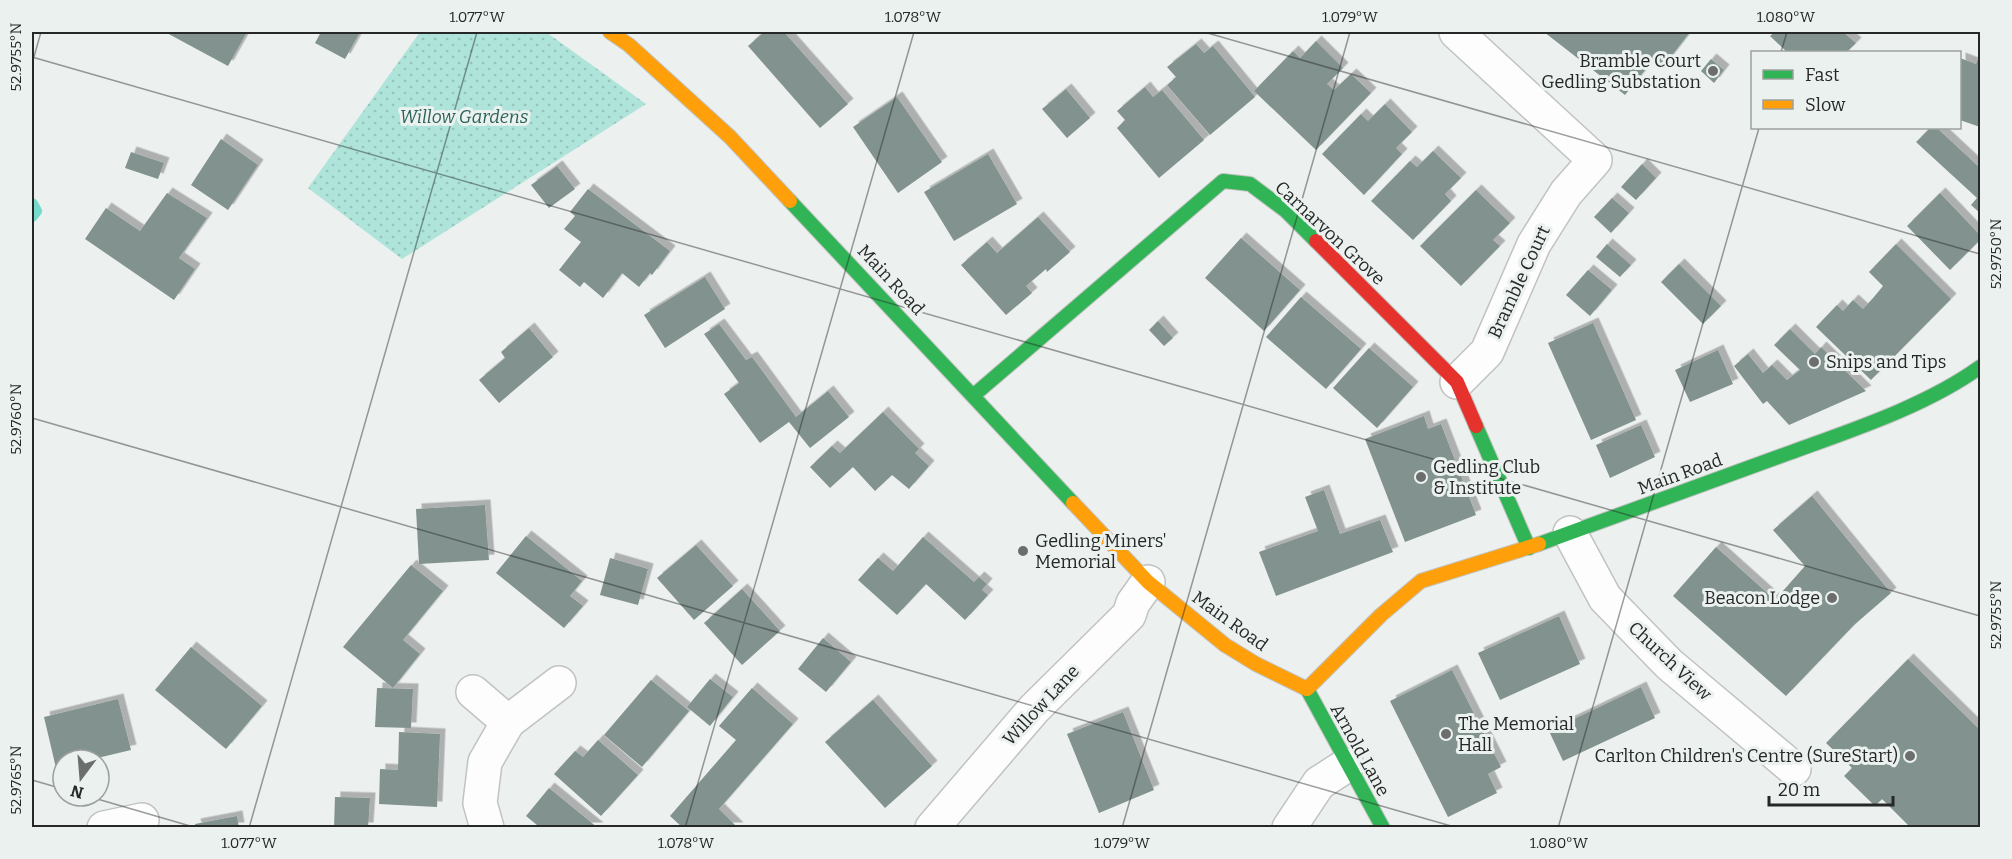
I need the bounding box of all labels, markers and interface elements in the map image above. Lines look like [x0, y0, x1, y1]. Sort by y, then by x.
text: 1.077°W [449, 8, 505, 26]
text: 1.078°W [885, 8, 942, 26]
text: 1.079°W [1322, 8, 1379, 26]
text: 1.080°W [1757, 8, 1816, 26]
text: 52.9755°N [7, 22, 25, 91]
place label: Bramble Court Gedling Substation [1541, 50, 1702, 93]
legend [1751, 51, 1961, 129]
marker: Bramble Court Gedling Substation [1706, 64, 1720, 78]
text: Fast [1805, 64, 1840, 86]
text: Slow [1805, 94, 1846, 116]
park label: Willow Gardens [400, 106, 529, 128]
street label: Carnarvon Grove [1270, 176, 1390, 290]
text: 52.9750°N [1987, 219, 2005, 289]
street label: Bramble Court [1483, 222, 1555, 342]
street label: Main Road [853, 240, 929, 320]
place label: Snips and Tips [1826, 351, 1946, 373]
marker: Snips and Tips [1807, 355, 1821, 369]
text: 52.9760°N [7, 383, 25, 455]
street label: Main Road [1635, 448, 1726, 499]
place label: Gedling Club & Institute [1433, 456, 1540, 499]
marker: Gedling Club & Institute [1414, 470, 1428, 484]
place label: Gedling Miners' Memorial [1035, 530, 1167, 573]
marker: Gedling Miners' Memorial [1016, 544, 1030, 558]
text: 52.9755°N [1987, 580, 2005, 649]
street label: Main Road [1188, 586, 1272, 656]
place label: Beacon Lodge [1704, 587, 1820, 609]
marker: Beacon Lodge [1825, 591, 1839, 605]
street label: Church View [1624, 617, 1717, 705]
street label: Willow Lane [998, 660, 1084, 750]
street label: Arnold Lane [1326, 700, 1394, 800]
place label: The Memorial Hall [1458, 713, 1574, 756]
marker: The Memorial Hall [1439, 727, 1453, 741]
text: 52.9765°N [7, 745, 25, 815]
place label: Carlton Children's Centre (SureStart) [1594, 745, 1898, 767]
north arrow [51, 748, 111, 808]
marker: Carlton Children's Centre (SureStart) [1903, 749, 1917, 763]
scale bar [1769, 769, 1894, 807]
text: 20 m [1778, 779, 1820, 801]
text: N [68, 781, 86, 803]
text: 1.077°W [221, 834, 277, 852]
text: 1.078°W [658, 834, 715, 852]
text: 1.079°W [1094, 834, 1151, 852]
text: 1.080°W [1530, 834, 1589, 852]

